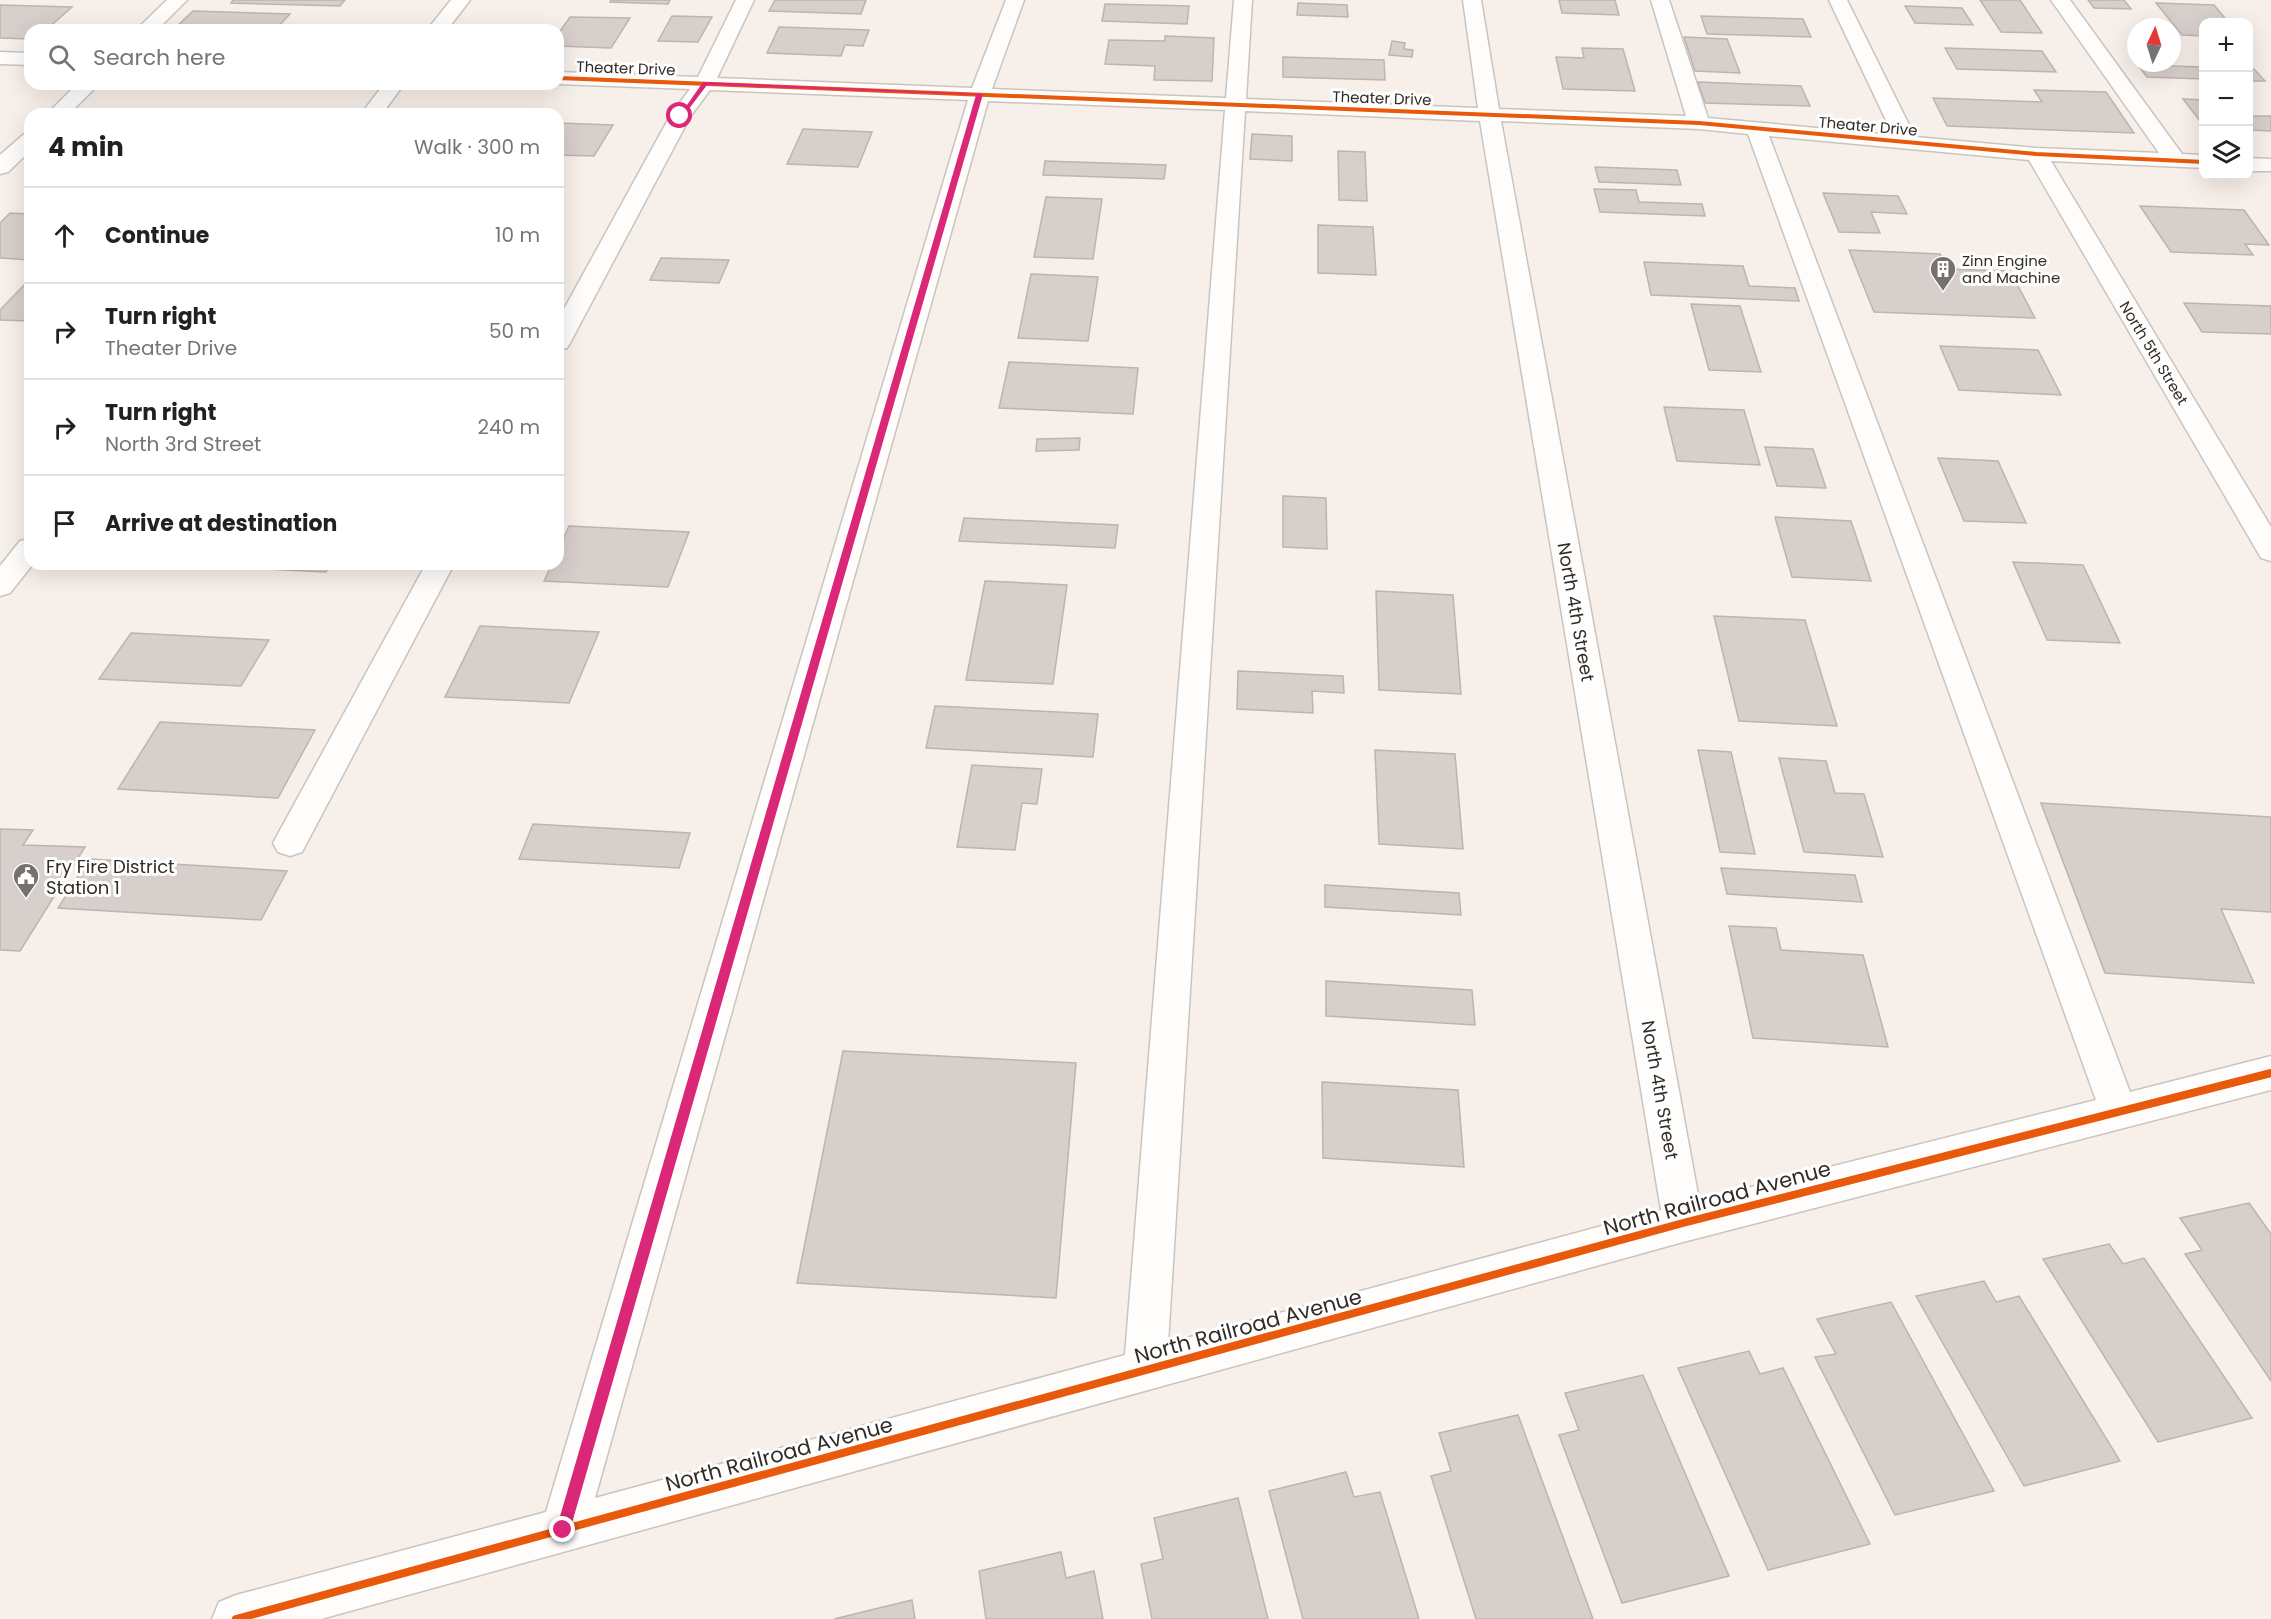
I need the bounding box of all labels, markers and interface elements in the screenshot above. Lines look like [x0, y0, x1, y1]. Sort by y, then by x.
north arrow [2127, 18, 2181, 72]
map controls [2199, 18, 2253, 180]
button: + [2199, 18, 2253, 72]
search box [24, 24, 564, 90]
icon: search [45, 41, 78, 74]
text: Search here [93, 42, 226, 73]
street label: Theater Drive [576, 56, 676, 80]
button: − [2199, 72, 2253, 126]
street label: Theater Drive [1332, 86, 1432, 110]
route start [666, 102, 692, 128]
street label: Theater Drive [1818, 111, 1918, 141]
button: layers [2199, 126, 2253, 180]
text: 4 min [48, 129, 124, 165]
text: Walk · 300 m [414, 133, 540, 161]
icon: ahead [48, 219, 81, 252]
text: Continue [105, 220, 209, 251]
text: 10 m [495, 221, 540, 249]
place label: Zinn Engine and Machine [1962, 250, 2060, 288]
building icon: Zinn Engine and Machine [1928, 254, 1958, 292]
street label: North 5th Street [2115, 297, 2193, 409]
text: Turn right [105, 301, 216, 332]
icon: right [48, 315, 81, 348]
text: 50 m [489, 317, 540, 345]
text: Theater Drive [105, 334, 237, 362]
text: Turn right [105, 397, 216, 428]
icon: right [48, 411, 81, 444]
text: 240 m [477, 413, 540, 441]
text: North 3rd Street [105, 430, 261, 458]
icon: arrive [48, 507, 81, 540]
text: Arrive at destination [105, 508, 337, 539]
street label: North 4th Street [1551, 541, 1601, 683]
place label: Fry Fire District Station 1 [46, 854, 175, 900]
public building icon: Fry Fire District Station 1 [11, 861, 41, 899]
street label: North 4th Street [1635, 1019, 1685, 1161]
street label: North Railroad Avenue [1600, 1154, 1834, 1242]
street label: North Railroad Avenue [1131, 1282, 1365, 1370]
street label: North Railroad Avenue [662, 1410, 896, 1498]
route end [549, 1516, 575, 1542]

